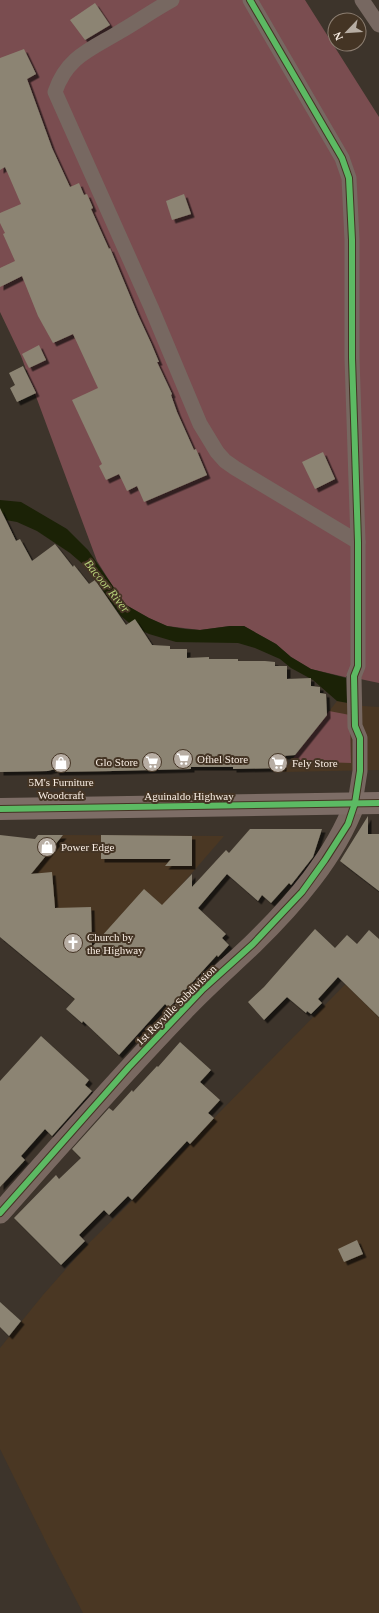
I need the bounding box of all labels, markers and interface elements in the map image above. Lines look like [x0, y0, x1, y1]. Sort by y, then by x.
north arrow [327, 12, 367, 52]
text: N [331, 30, 345, 42]
water label: Bacoor River [81, 557, 133, 616]
supermarket icon: Ofhel Store [172, 748, 194, 770]
supermarket icon: Glo Store [141, 751, 163, 773]
shop icon: 5M's Furniture Woodcraft [50, 752, 72, 774]
supermarket icon: Fely Store [267, 752, 289, 774]
place label: Ofhel Store [197, 753, 248, 765]
place label: Glo Store [96, 756, 138, 768]
place label: Fely Store [292, 757, 338, 769]
place label: 5M's Furniture Woodcraft [28, 776, 94, 801]
street label: Aguinaldo Highway [144, 790, 234, 802]
shop icon: Power Edge [36, 836, 58, 858]
place label: Power Edge [61, 841, 115, 853]
place label: Church by the Highway [87, 931, 144, 956]
church icon: Church by the Highway [62, 932, 84, 954]
street label: 1st Reyville Subdivision [134, 962, 219, 1047]

